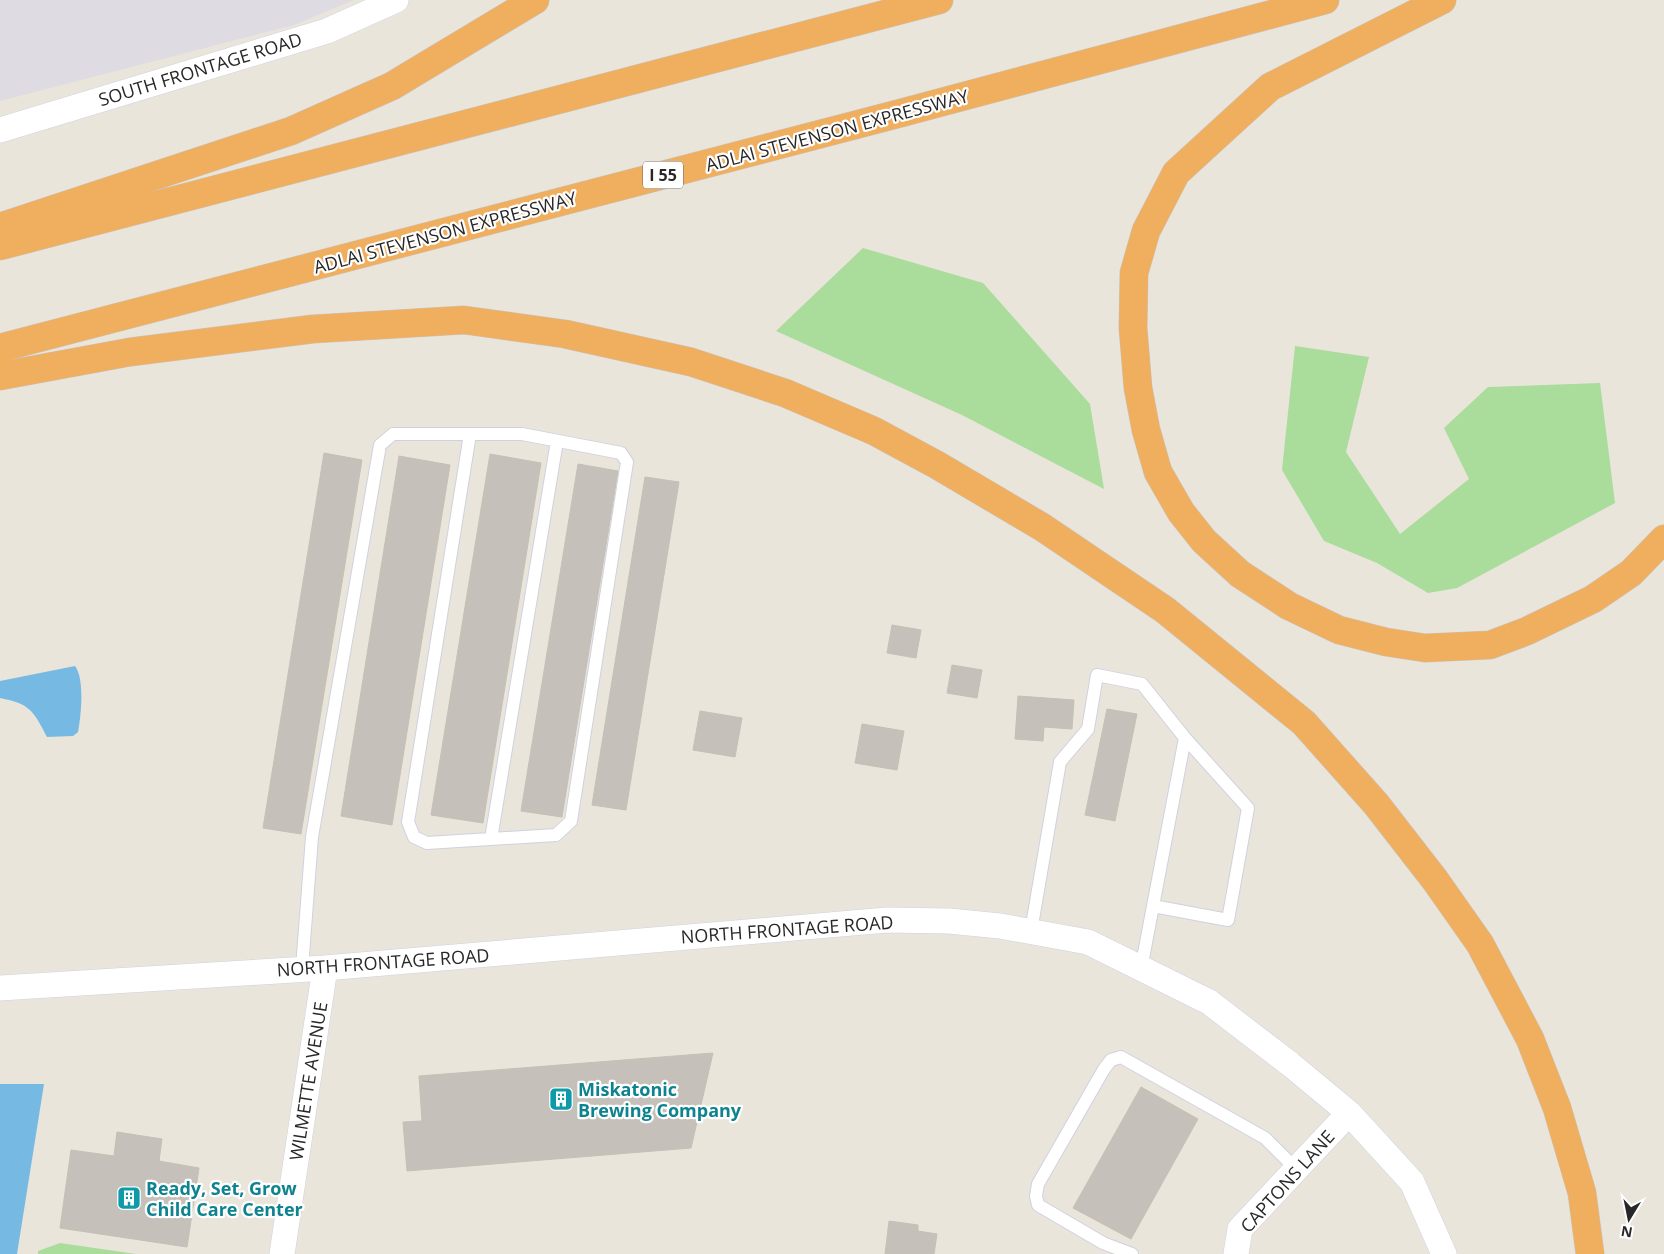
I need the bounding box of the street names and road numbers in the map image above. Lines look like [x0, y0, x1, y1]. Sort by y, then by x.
street label: SOUTH FRONTAGE ROAD [95, 27, 305, 111]
street label: ADLAI STEVENSON EXPRESSWAY [703, 83, 972, 177]
road number: I 55 [643, 162, 683, 188]
street label: ADLAI STEVENSON EXPRESSWAY [311, 185, 580, 279]
street label: NORTH FRONTAGE ROAD [680, 910, 894, 948]
street label: NORTH FRONTAGE ROAD [276, 943, 490, 981]
street label: WILMETTE AVENUE [284, 1000, 332, 1162]
street label: CAPTONS LANE [1235, 1125, 1339, 1237]

